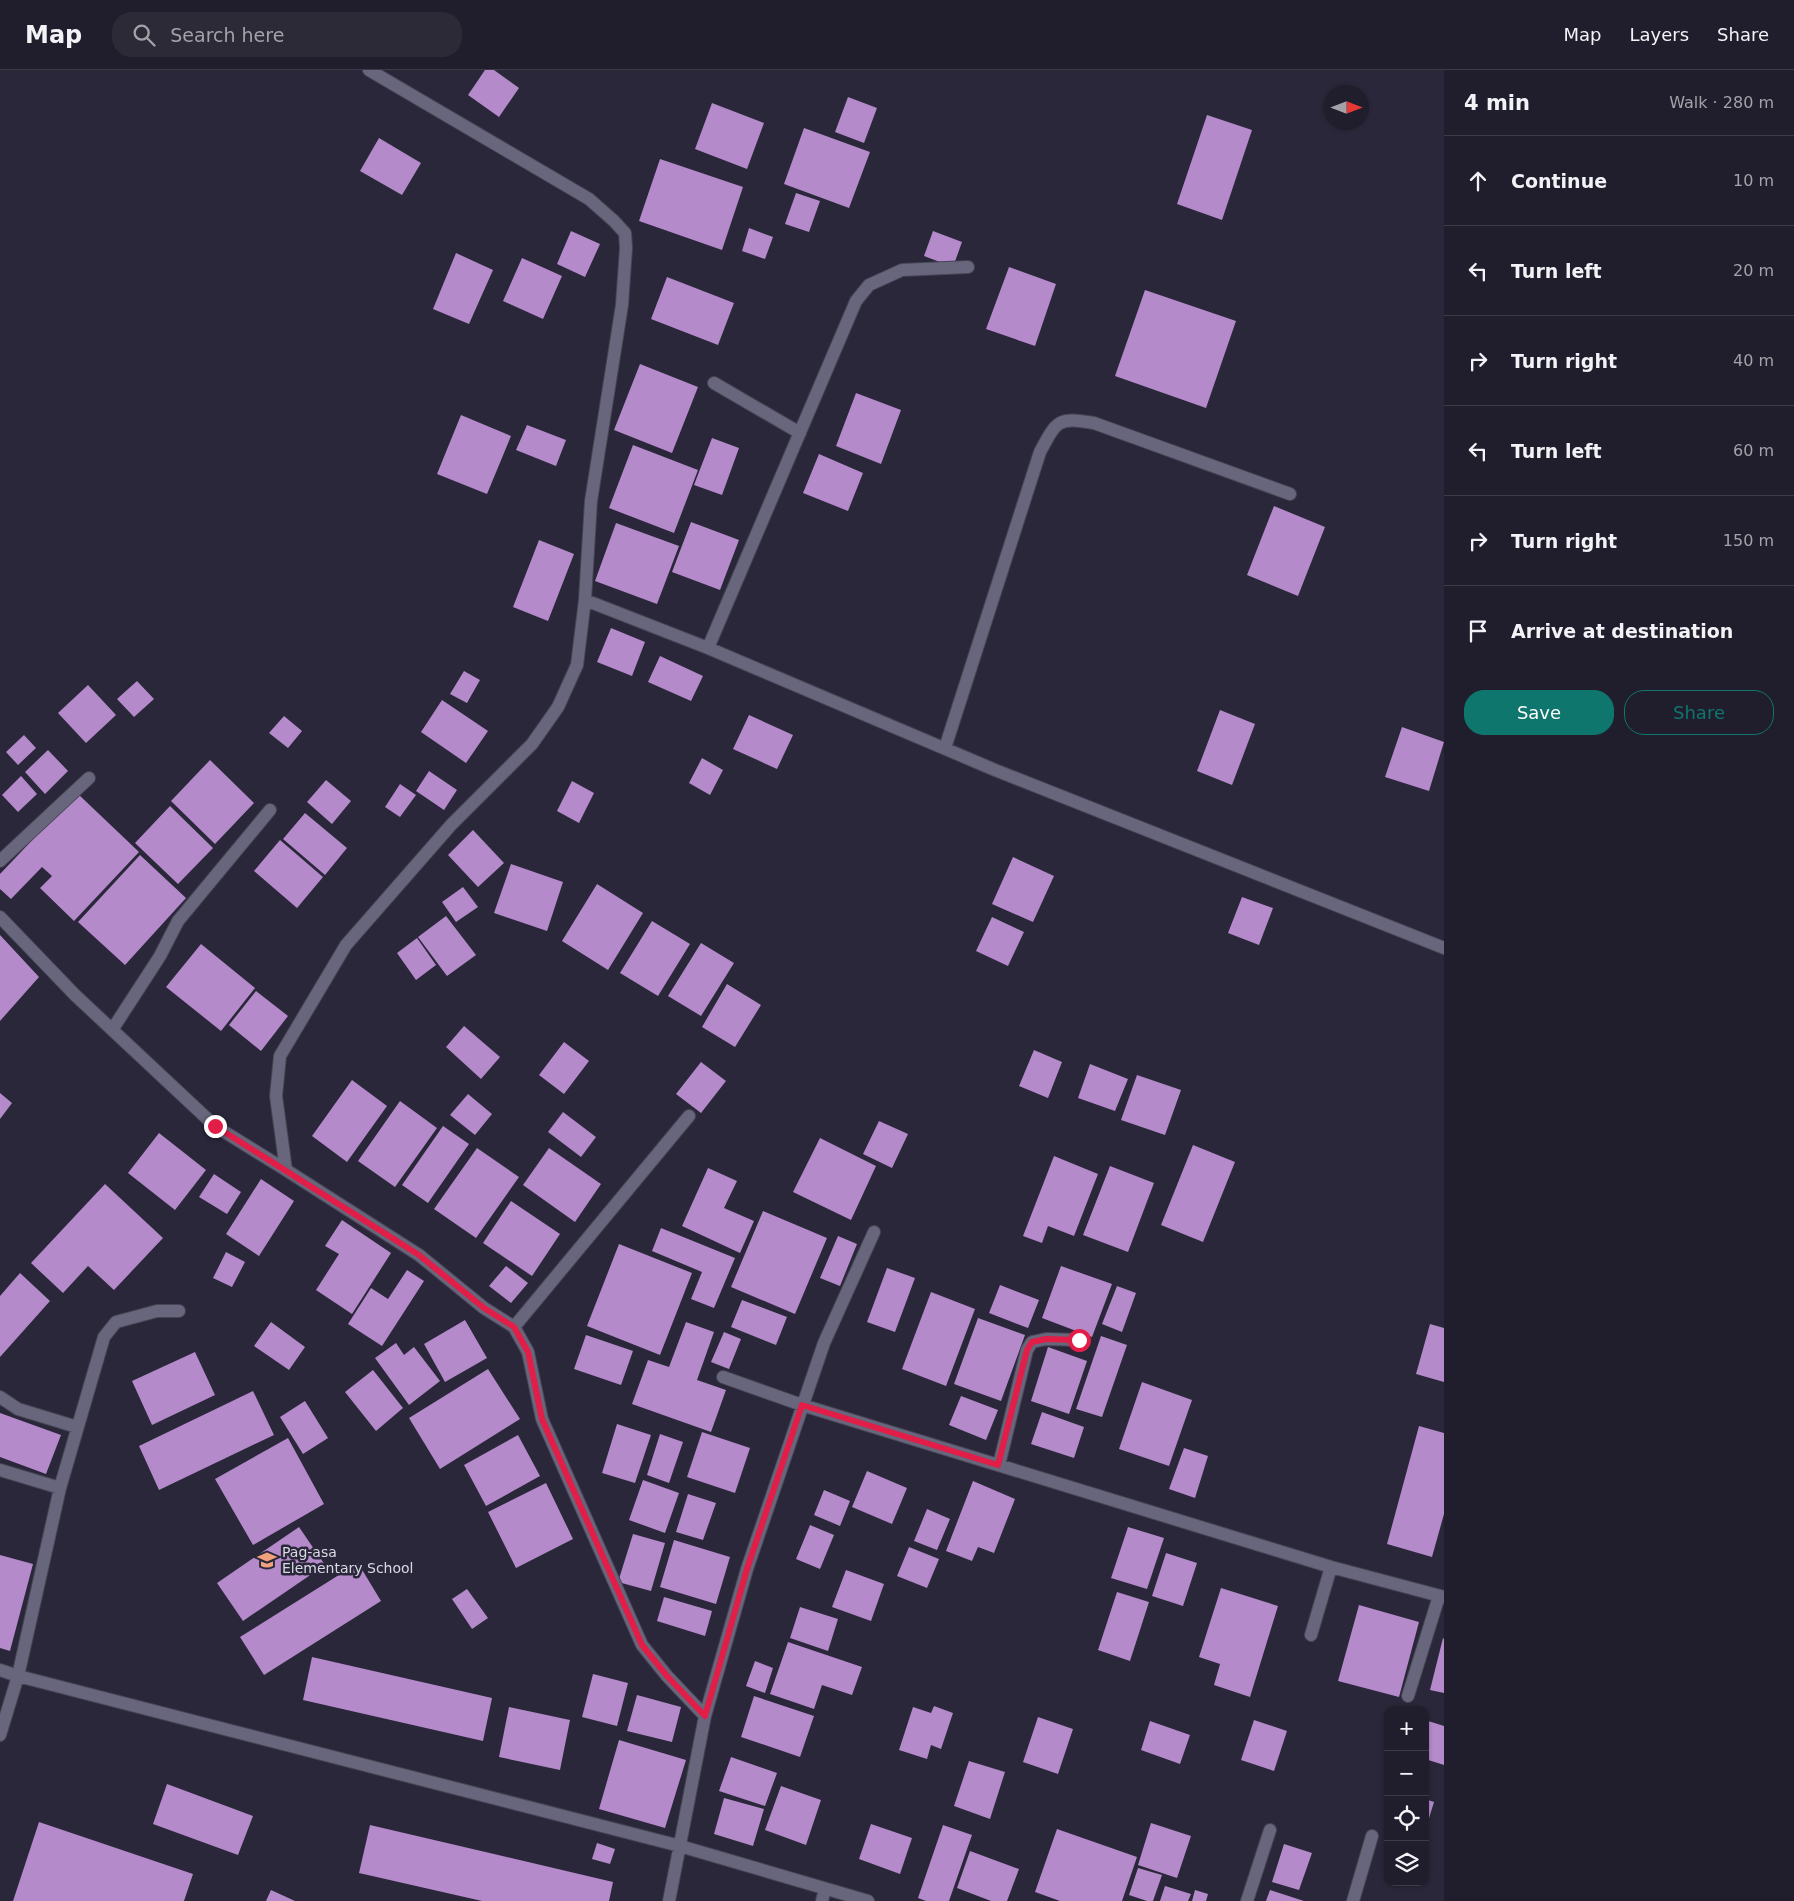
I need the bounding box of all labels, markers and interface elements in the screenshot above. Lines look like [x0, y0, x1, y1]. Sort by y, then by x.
search box [112, 12, 462, 57]
text: Map [25, 21, 82, 49]
icon: search [130, 21, 158, 49]
text: Search here [170, 24, 284, 46]
text: Map [1563, 24, 1601, 45]
text: Layers [1629, 24, 1689, 45]
text: Share [1717, 24, 1769, 45]
north arrow [1324, 85, 1369, 130]
text: 4 min [1464, 91, 1530, 115]
text: Walk · 280 m [1669, 93, 1774, 112]
icon: ahead [1464, 167, 1492, 195]
text: Continue [1511, 170, 1607, 192]
text: 10 m [1733, 171, 1774, 190]
icon: left [1464, 257, 1492, 285]
text: Turn left [1511, 260, 1602, 282]
text: 20 m [1733, 261, 1774, 280]
icon: right [1464, 347, 1492, 375]
text: Turn right [1511, 350, 1617, 372]
text: 40 m [1733, 351, 1774, 370]
icon: left [1464, 437, 1492, 465]
text: Turn left [1511, 440, 1602, 462]
text: 60 m [1733, 441, 1774, 460]
icon: right [1464, 527, 1492, 555]
text: Turn right [1511, 530, 1617, 552]
text: 150 m [1723, 531, 1774, 550]
icon: arrive [1464, 617, 1492, 645]
text: Arrive at destination [1511, 620, 1733, 642]
button: Save [1464, 690, 1614, 735]
button: Share [1624, 690, 1774, 735]
route end [204, 1115, 227, 1138]
route start [1068, 1329, 1091, 1352]
place label: Pag-asa Elementary School [282, 1544, 414, 1576]
school or university icon: Pag-asa Elementary School [256, 1549, 278, 1571]
map controls [1384, 1706, 1429, 1886]
button: + [1384, 1706, 1429, 1751]
button: − [1384, 1751, 1429, 1796]
button: locate [1384, 1796, 1429, 1841]
button: layers [1384, 1841, 1429, 1886]

